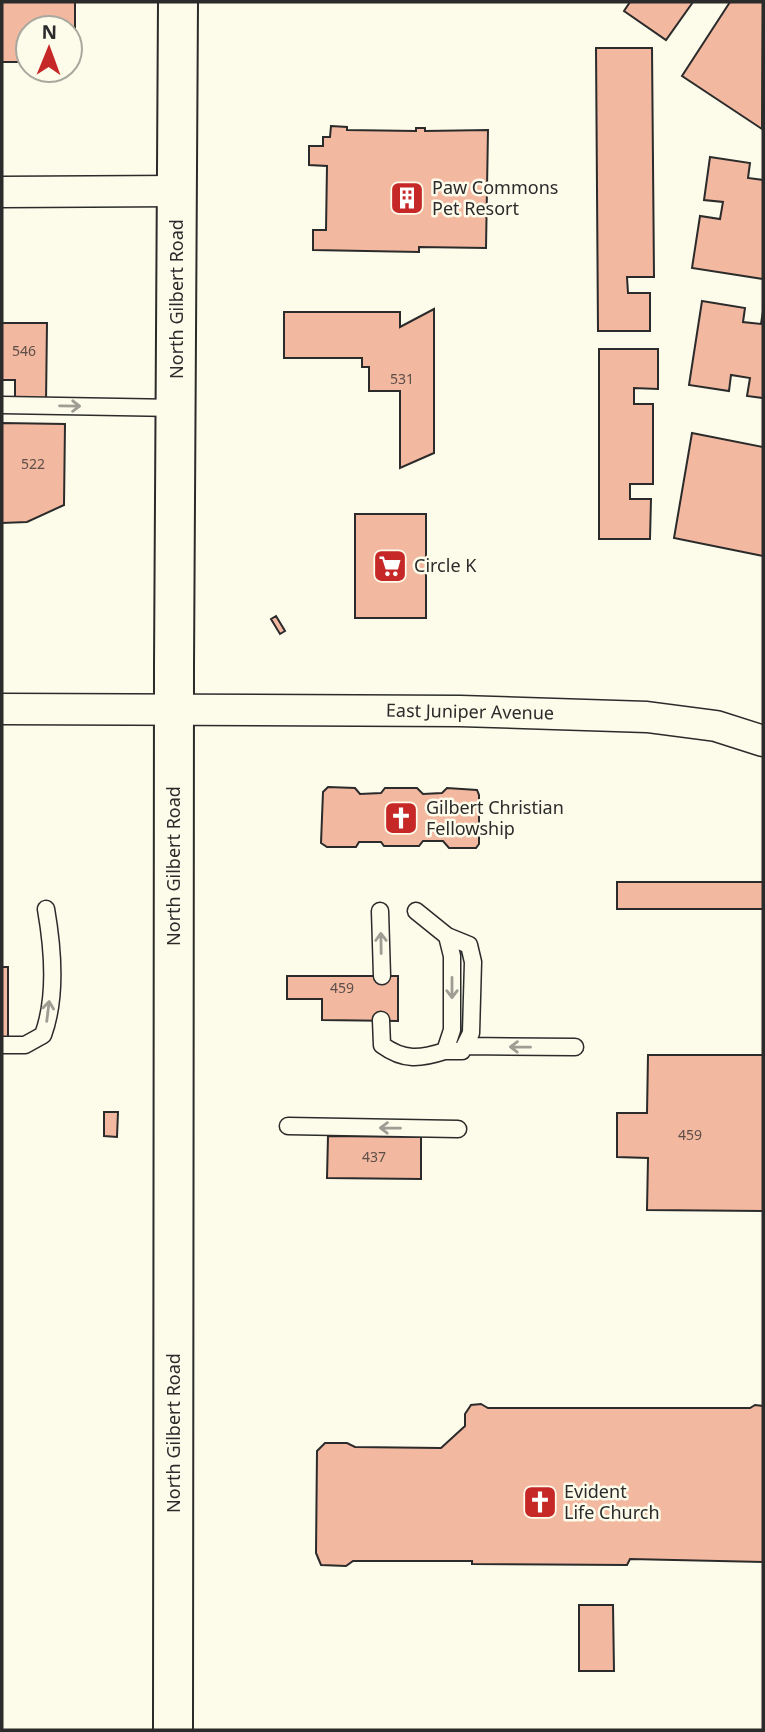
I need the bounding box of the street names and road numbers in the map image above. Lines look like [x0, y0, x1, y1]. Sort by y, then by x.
street label: North Gilbert Road [164, 219, 188, 379]
street label: East Juniper Avenue [386, 698, 554, 724]
street label: North Gilbert Road [161, 786, 185, 946]
street label: North Gilbert Road [161, 1353, 185, 1513]

